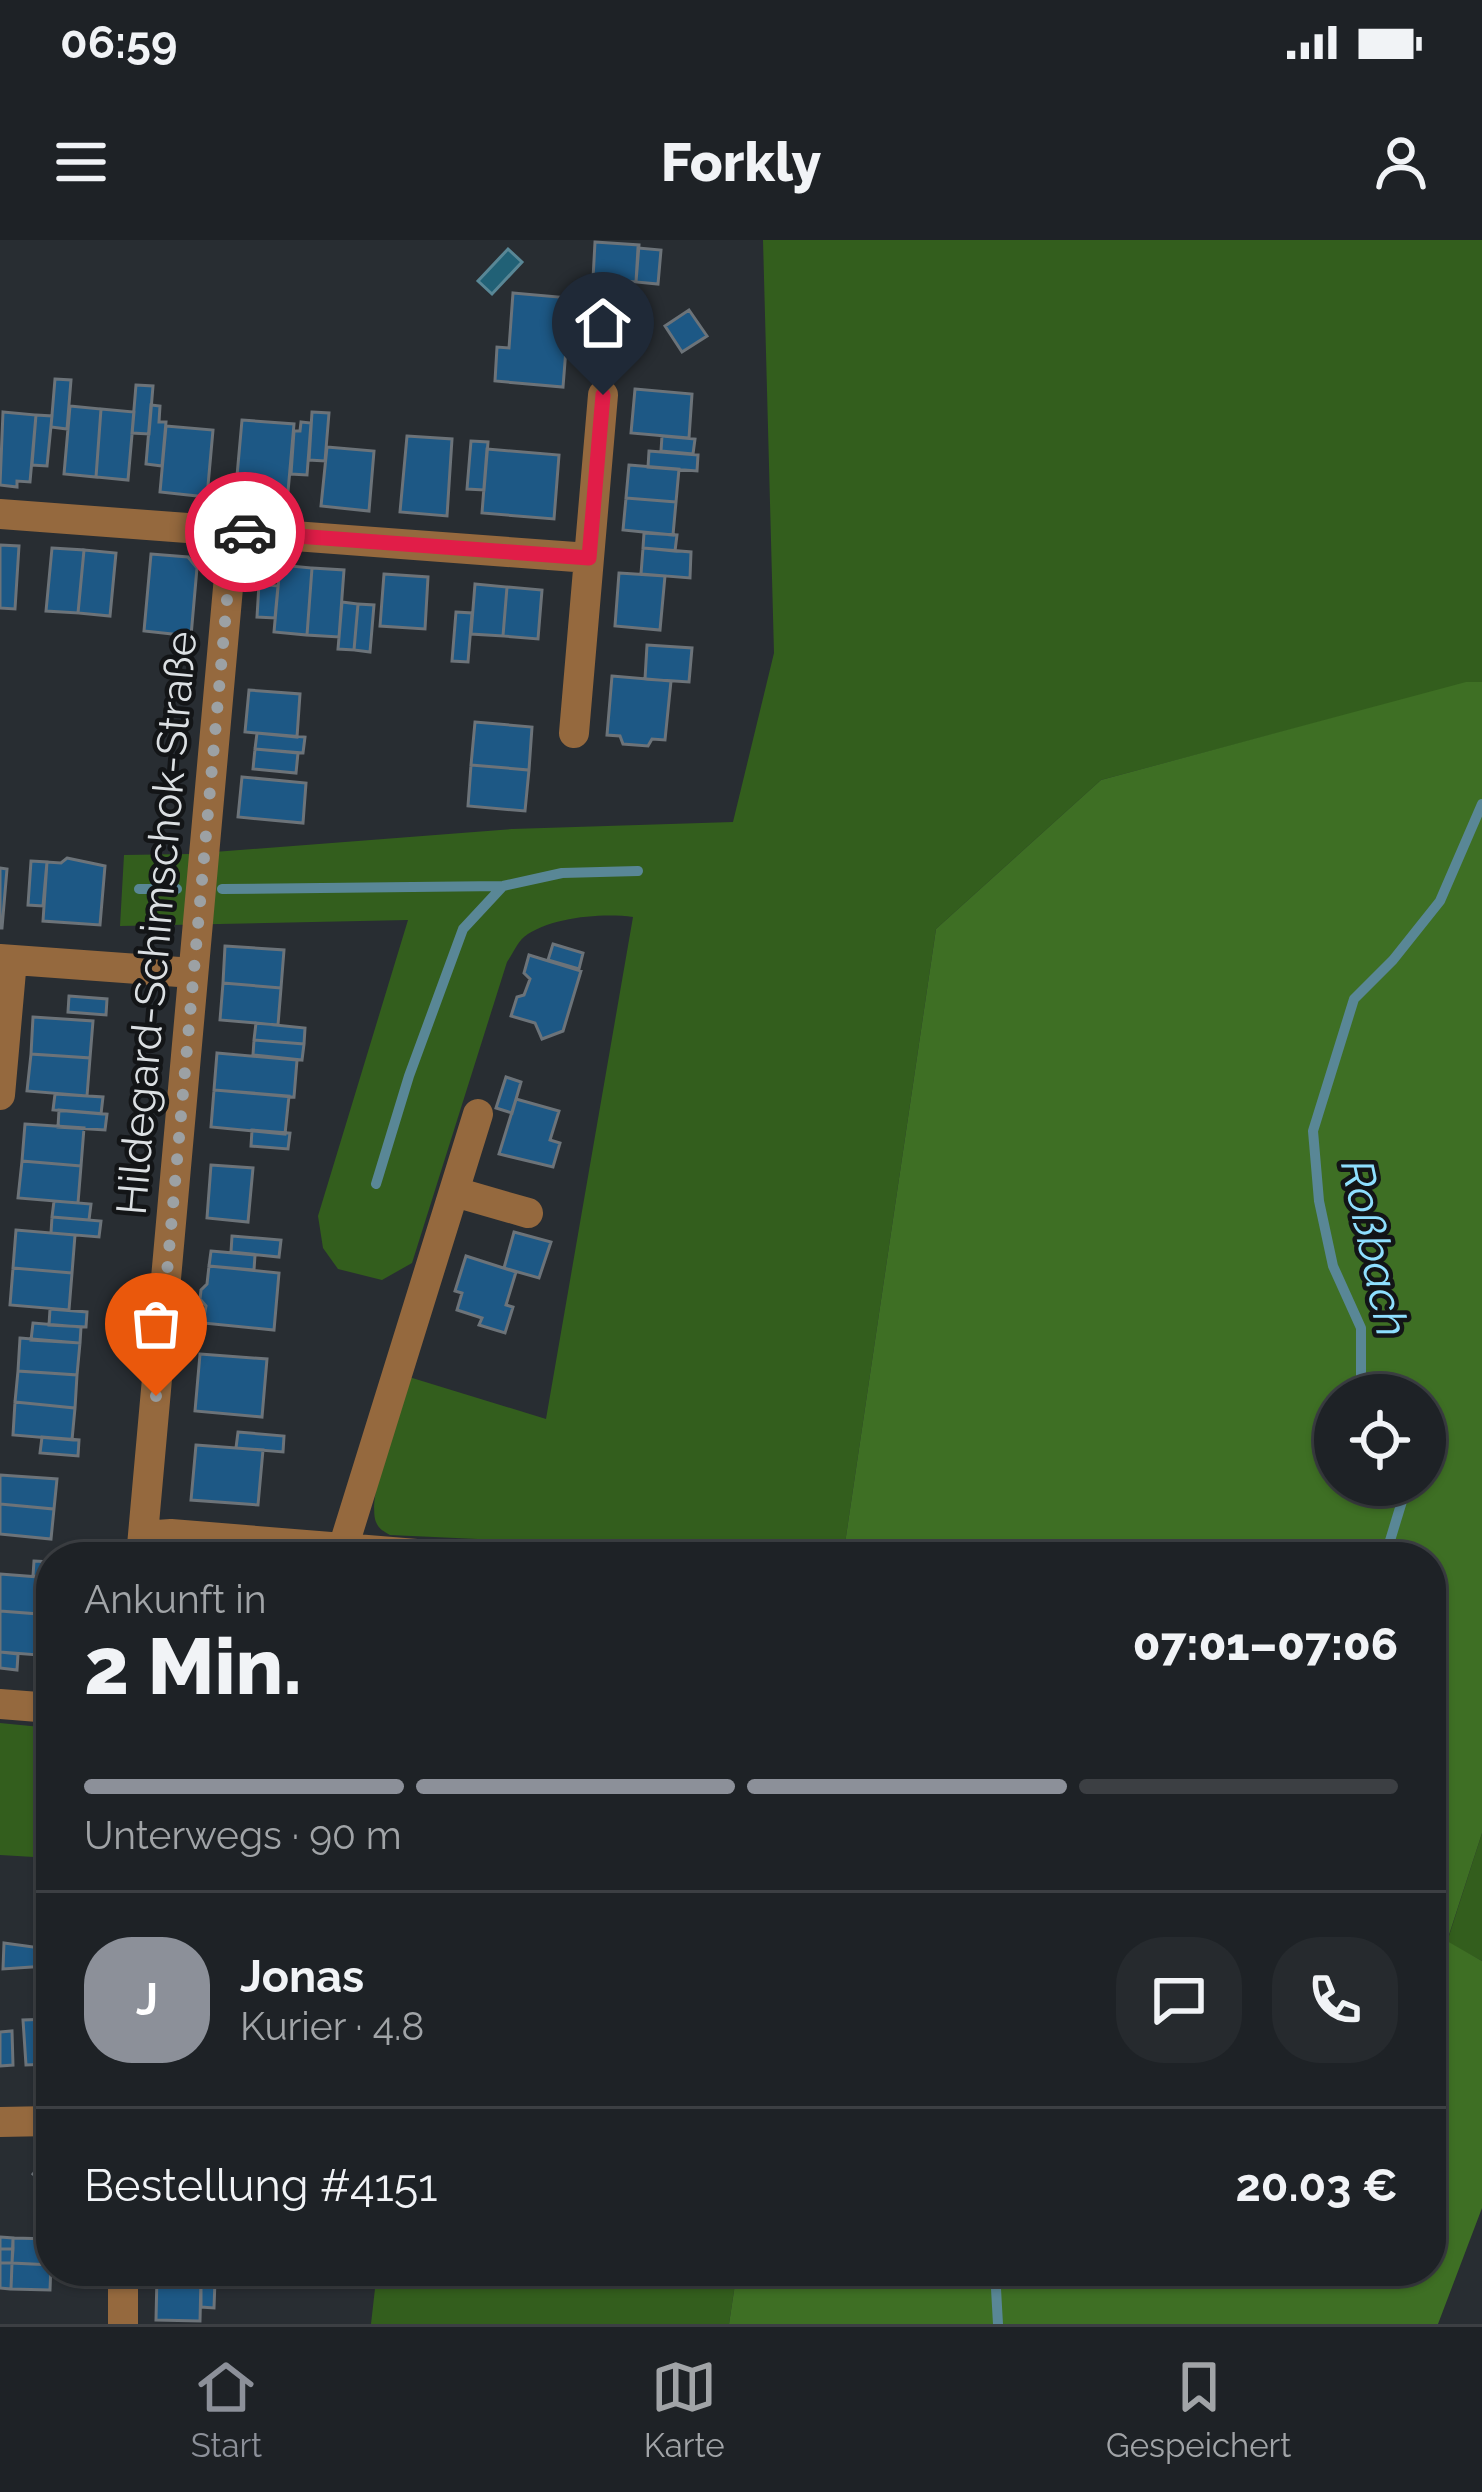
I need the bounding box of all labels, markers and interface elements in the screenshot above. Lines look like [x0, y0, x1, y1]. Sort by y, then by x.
text: 06:59 [60, 16, 178, 69]
icon: menu [48, 129, 114, 195]
icon: person [1368, 129, 1434, 195]
text: Forkly [661, 130, 821, 194]
pin [552, 272, 654, 395]
icon: home [570, 290, 636, 356]
courier [185, 472, 305, 592]
icon: car [212, 499, 278, 565]
street label: Hildegard-Schimschok-Straße [107, 629, 206, 1217]
water label: Roßbach [1330, 1155, 1419, 1341]
pin [105, 1273, 207, 1396]
icon: bag [123, 1291, 189, 1357]
map controls [1314, 1374, 1446, 1506]
button: locate [1314, 1374, 1446, 1506]
text: Ankunft in [84, 1576, 267, 1622]
text: 07:01–07:06 [1133, 1618, 1398, 1671]
text: 2 Min. [84, 1621, 302, 1712]
text: Unterwegs · 90 m [84, 1812, 402, 1858]
button: chat [1116, 1937, 1242, 2063]
button: phone [1272, 1937, 1398, 2063]
text: Jonas [240, 1950, 364, 2003]
text: J [136, 1973, 158, 2026]
text: Kurier · 4.8 [240, 2003, 424, 2049]
text: Bestellung #4151 [84, 2159, 438, 2212]
text: 20.03 € [1235, 2159, 1398, 2212]
tab: Start [191, 2354, 262, 2465]
tab: Karte [644, 2354, 725, 2465]
tab: Gespeichert [1106, 2354, 1291, 2465]

